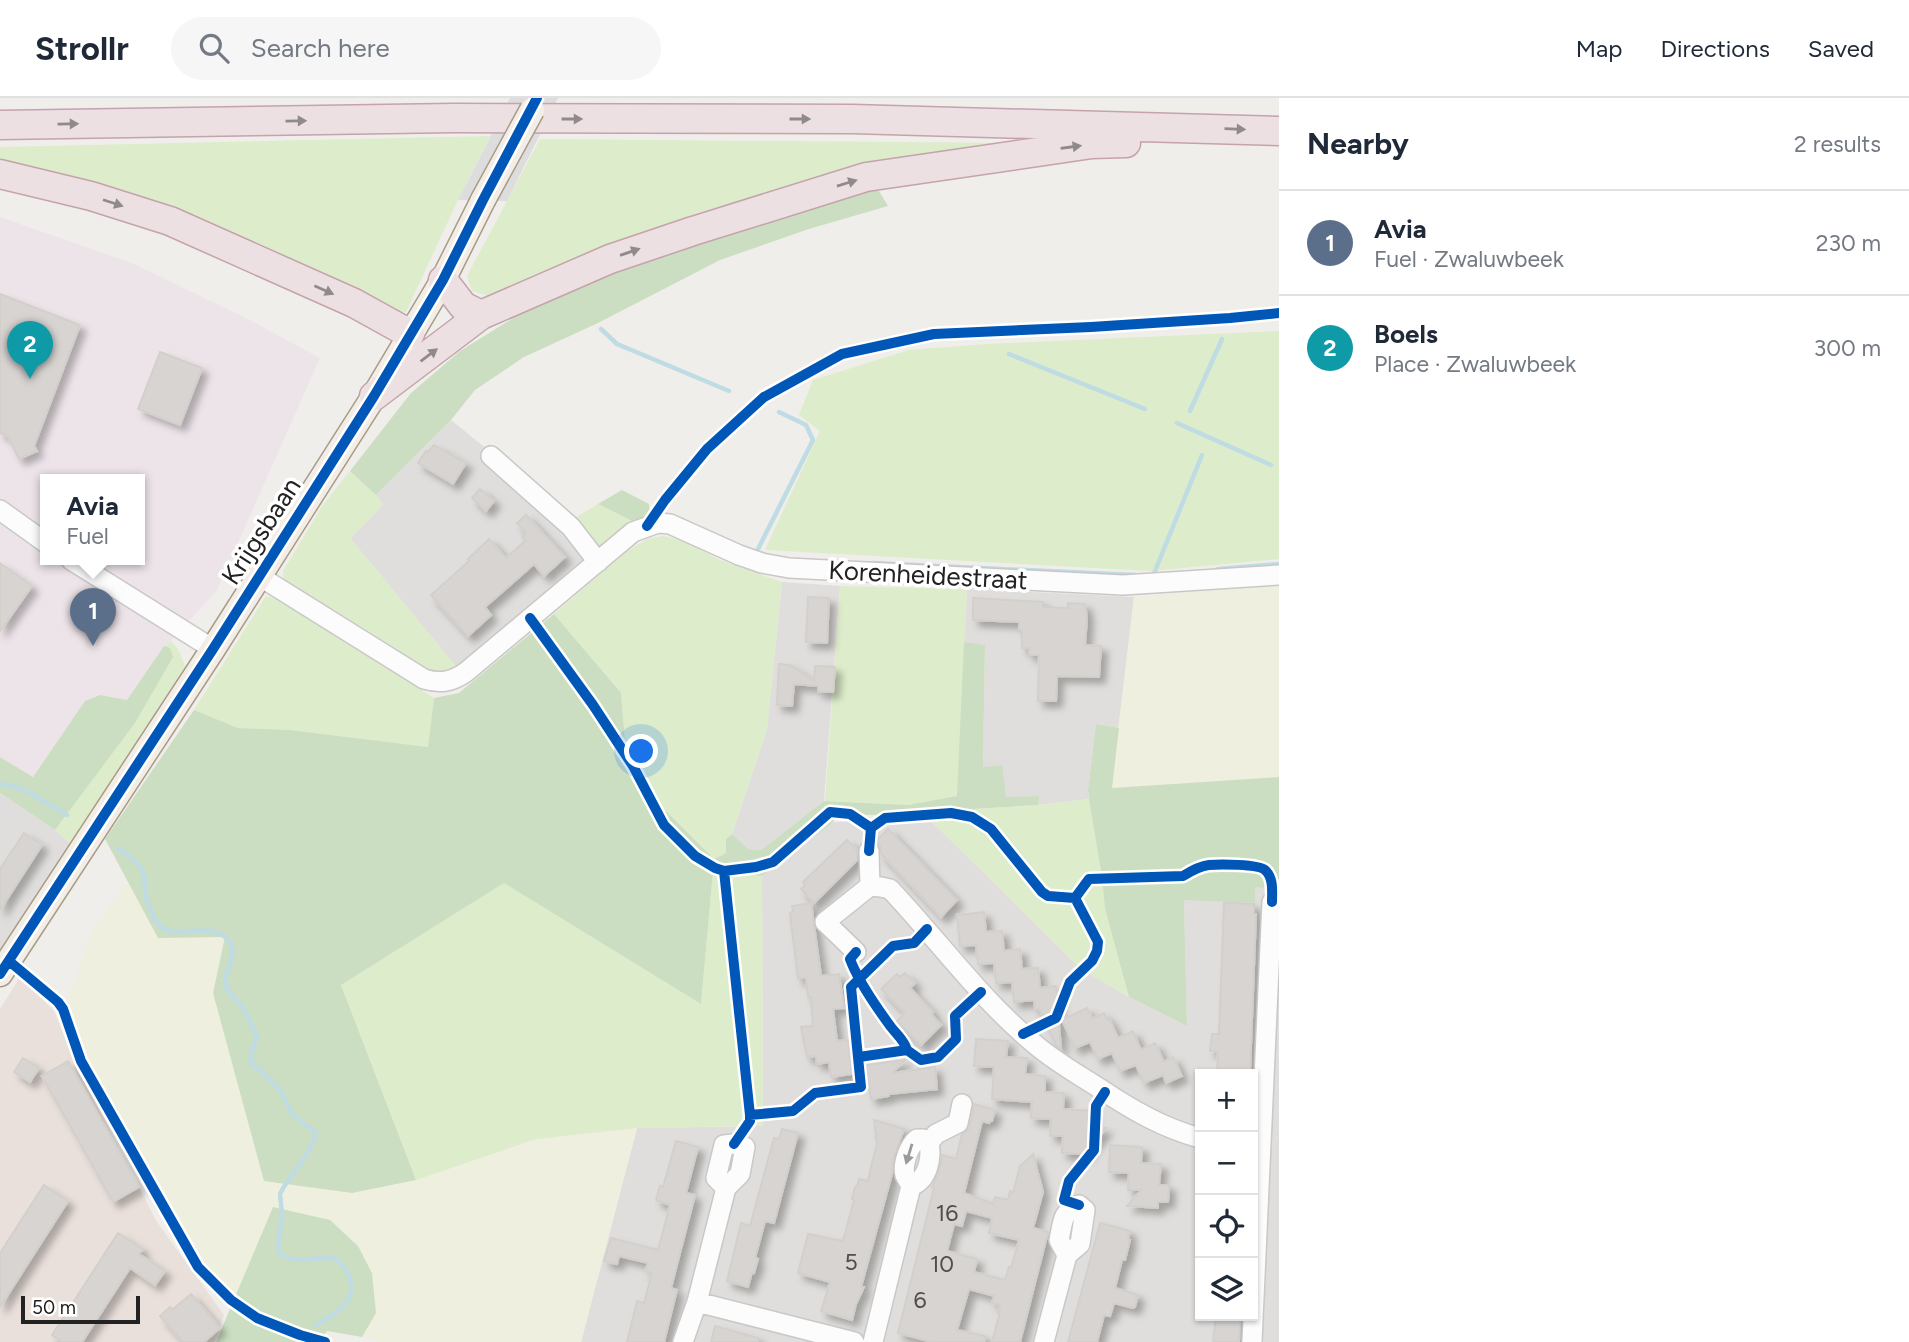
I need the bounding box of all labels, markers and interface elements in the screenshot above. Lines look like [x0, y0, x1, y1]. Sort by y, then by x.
search box [171, 17, 661, 80]
text: Strollr [35, 29, 129, 68]
icon: search [195, 29, 233, 67]
text: Search here [251, 32, 390, 64]
text: Map [1576, 34, 1622, 63]
text: Directions [1660, 34, 1770, 63]
text: Saved [1808, 34, 1874, 63]
one-way arrow [561, 113, 583, 125]
one-way arrow [789, 113, 811, 125]
one-way arrow [285, 115, 307, 127]
one-way arrow [57, 118, 79, 130]
one-way arrow [1224, 124, 1246, 135]
text: Nearby [1307, 125, 1409, 162]
text: 2 results [1794, 130, 1881, 158]
one-way arrow [1060, 141, 1082, 152]
one-way arrow [836, 178, 857, 188]
one-way arrow [103, 199, 124, 209]
text: Avia [1374, 213, 1427, 245]
text: 1 [1325, 229, 1335, 257]
text: 230 m [1816, 229, 1881, 257]
text: Fuel · Zwaluwbeek [1374, 245, 1564, 273]
one-way arrow [620, 246, 641, 257]
one-way arrow [313, 285, 334, 296]
text: Boels [1374, 318, 1438, 350]
pin: 2 [7, 321, 53, 379]
text: 2 [1323, 334, 1337, 362]
text: 300 m [1814, 334, 1881, 362]
one-way arrow [419, 348, 438, 362]
text: Place · Zwaluwbeek [1374, 350, 1576, 378]
street label: Krijgsbaan [215, 471, 307, 591]
popup [40, 474, 145, 565]
text: Avia [66, 490, 119, 522]
text: Fuel [66, 522, 109, 550]
street label: Korenheidestraat [828, 554, 1029, 596]
pin: 1 [70, 588, 116, 646]
your location [624, 734, 658, 768]
map controls [1195, 1069, 1258, 1321]
button: + [1195, 1069, 1258, 1132]
button: − [1195, 1132, 1258, 1195]
one-way arrow [903, 1144, 913, 1165]
button: locate [1195, 1195, 1258, 1258]
house number: 16 [936, 1199, 958, 1227]
house number: 5 [844, 1248, 858, 1276]
house number: 10 [930, 1250, 954, 1278]
button: layers [1195, 1258, 1258, 1321]
house number: 6 [913, 1286, 927, 1314]
scale bar [21, 1293, 140, 1325]
text: 50 m [32, 1296, 76, 1319]

